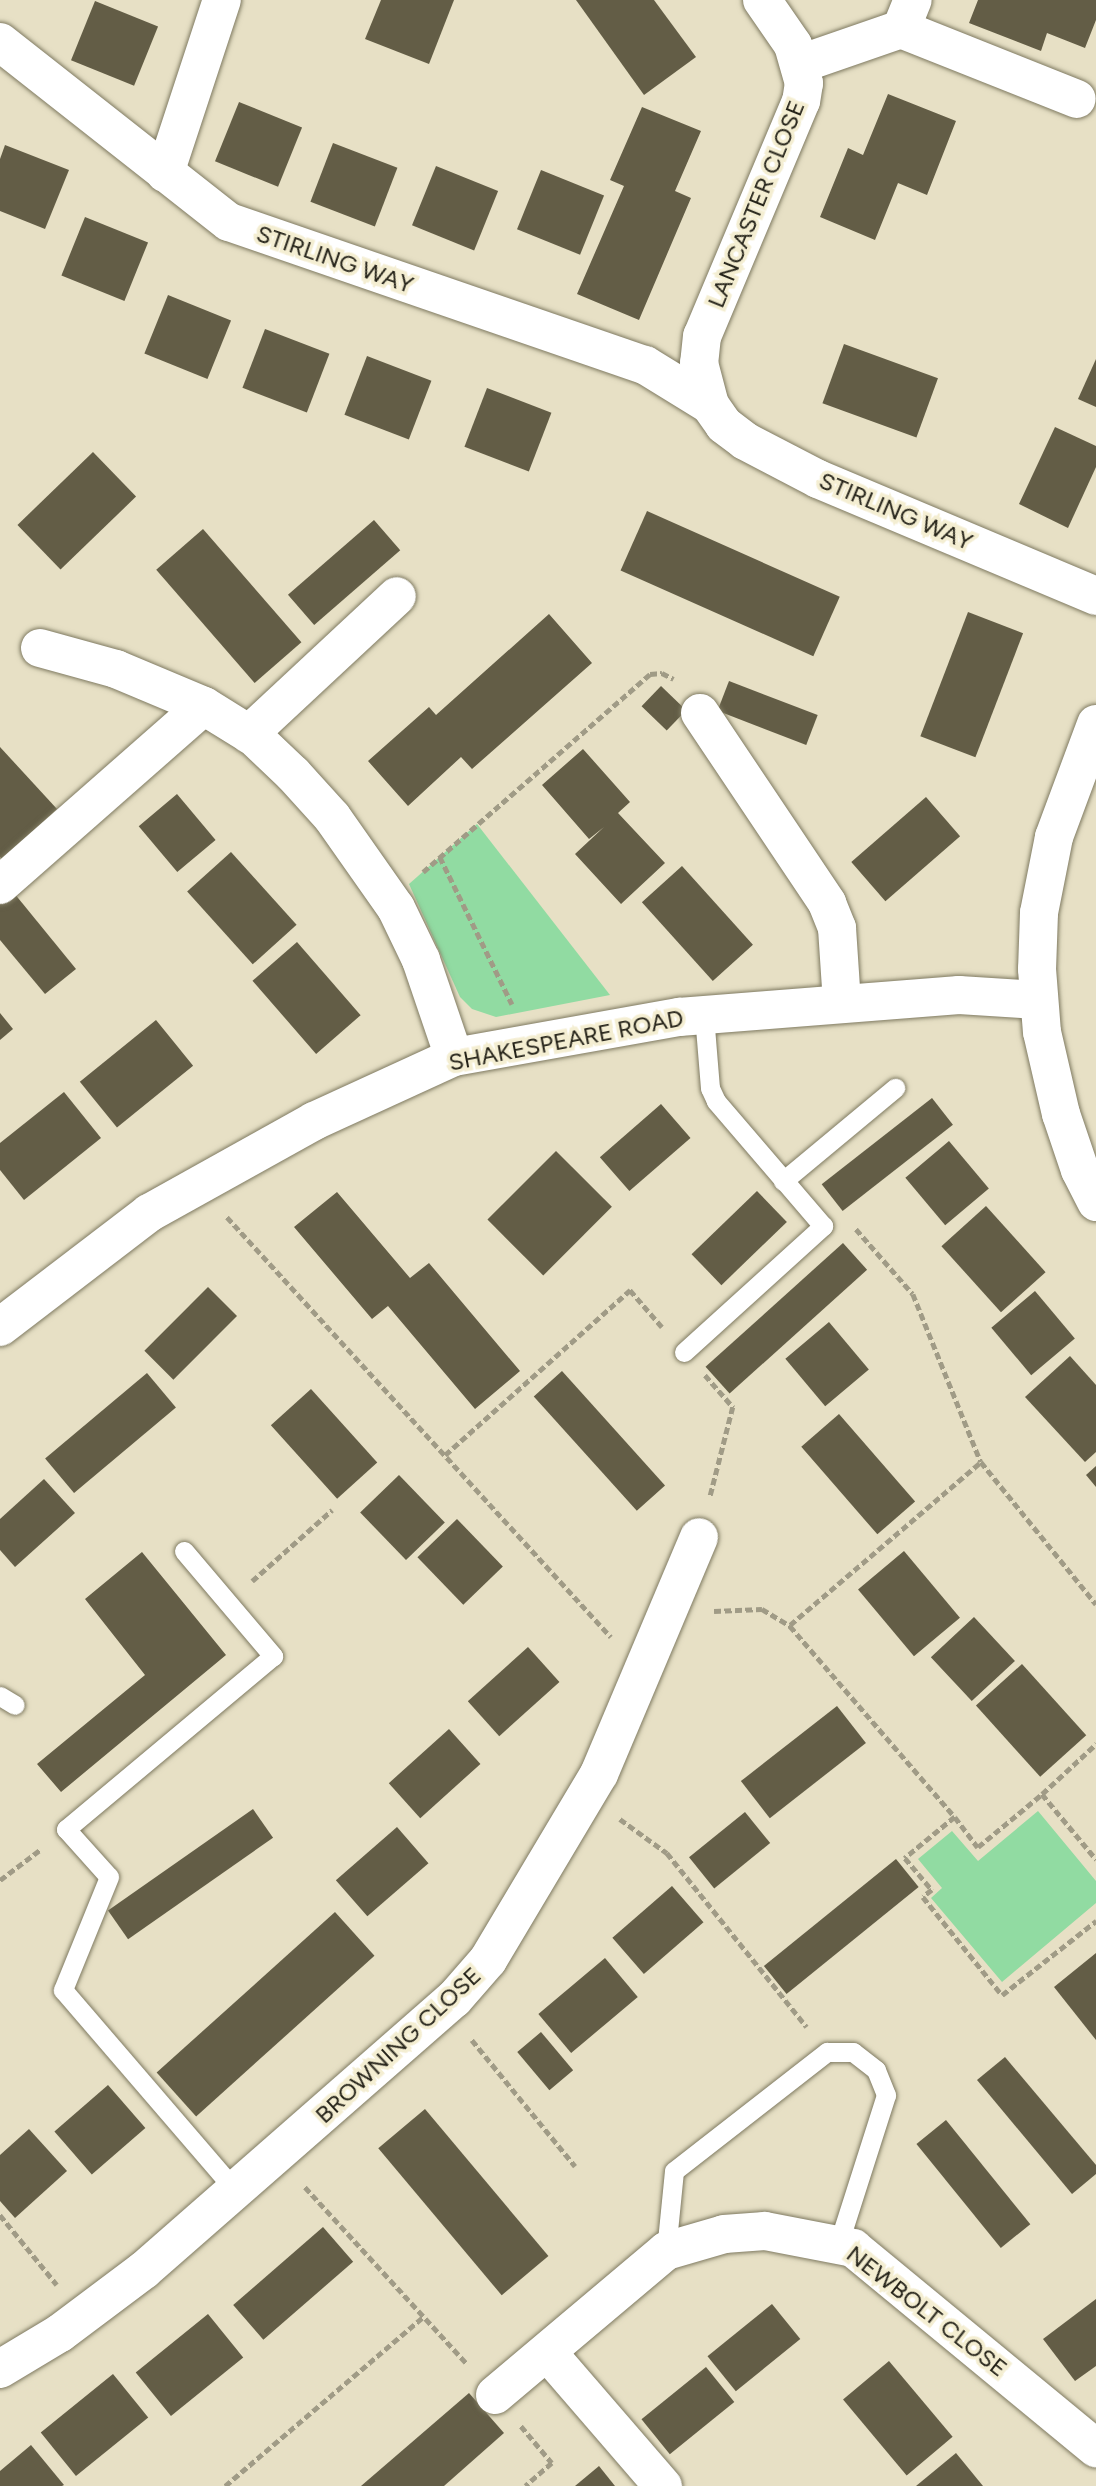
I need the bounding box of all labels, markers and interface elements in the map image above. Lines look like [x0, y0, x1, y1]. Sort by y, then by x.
street label: LANCASTER CLOSE [701, 96, 811, 312]
street label: STIRLING WAY [253, 219, 417, 299]
street label: STIRLING WAY [815, 466, 977, 556]
street label: SHAKESPEARE ROAD [446, 1003, 686, 1077]
street label: BROWNING CLOSE [309, 1961, 487, 2129]
street label: NEWBOLT CLOSE [841, 2239, 1013, 2383]

